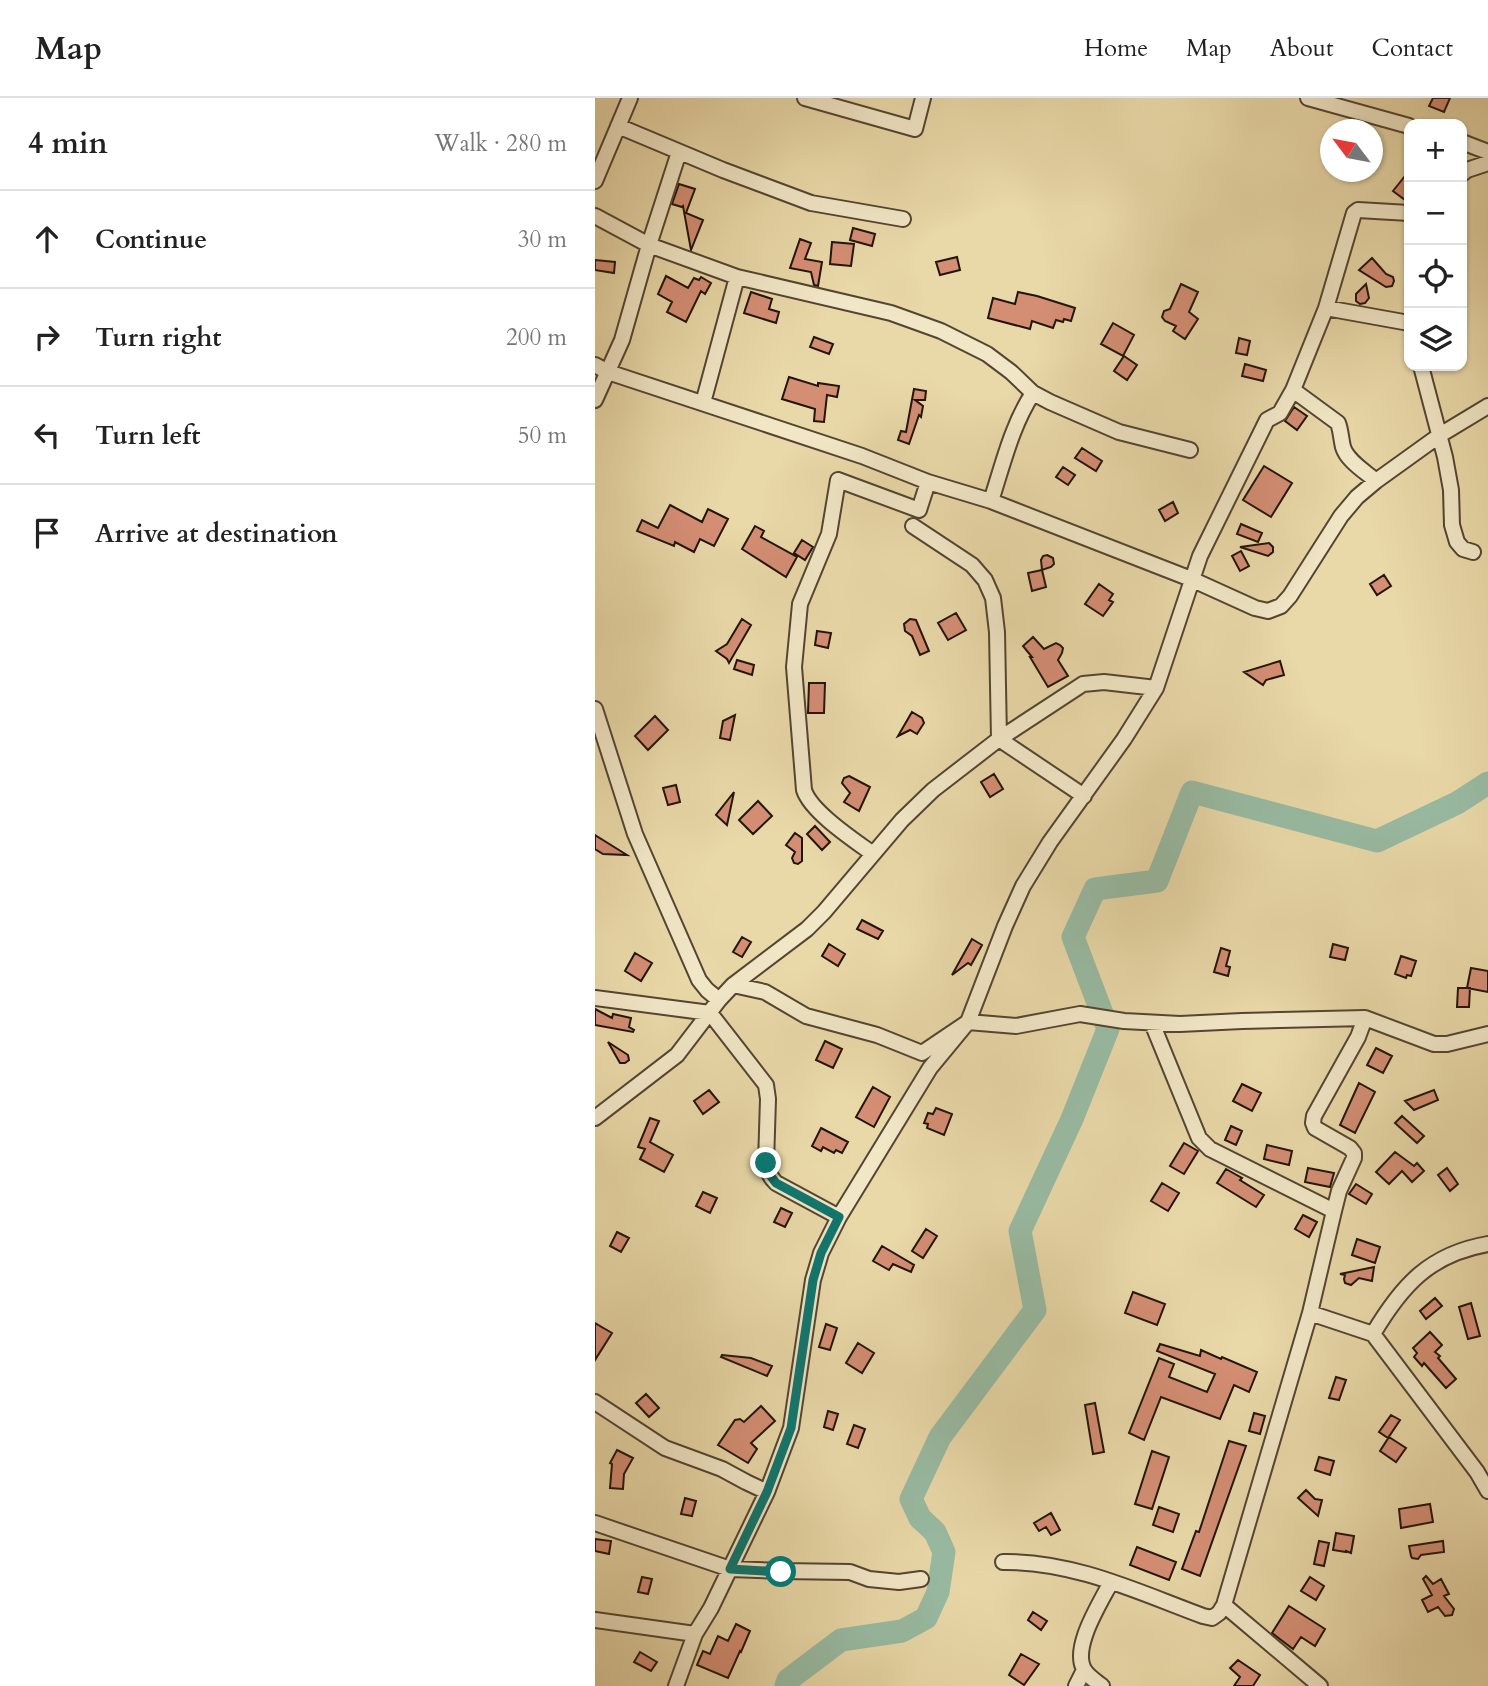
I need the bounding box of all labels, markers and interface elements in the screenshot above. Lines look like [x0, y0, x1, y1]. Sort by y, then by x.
text: Map [35, 26, 102, 71]
text: Home [1084, 32, 1148, 65]
text: Map [1186, 32, 1232, 65]
text: About [1270, 32, 1334, 65]
text: Contact [1372, 32, 1453, 65]
north arrow [1320, 119, 1383, 182]
map controls [1404, 119, 1467, 371]
button: + [1404, 119, 1467, 182]
text: 4 min [28, 123, 108, 164]
text: Walk · 280 m [434, 128, 567, 159]
button: − [1404, 182, 1467, 245]
icon: ahead [28, 220, 66, 258]
text: Continue [95, 222, 207, 257]
text: 30 m [518, 224, 567, 255]
button: locate [1404, 245, 1467, 308]
button: layers [1404, 308, 1467, 371]
icon: right [28, 318, 66, 356]
text: Turn right [95, 320, 222, 355]
text: 200 m [506, 322, 567, 353]
icon: left [28, 416, 66, 454]
text: Turn left [95, 418, 200, 453]
text: 50 m [518, 420, 567, 451]
icon: arrive [28, 514, 66, 552]
text: Arrive at destination [95, 516, 338, 551]
route end [750, 1147, 781, 1178]
route start [765, 1556, 796, 1587]

